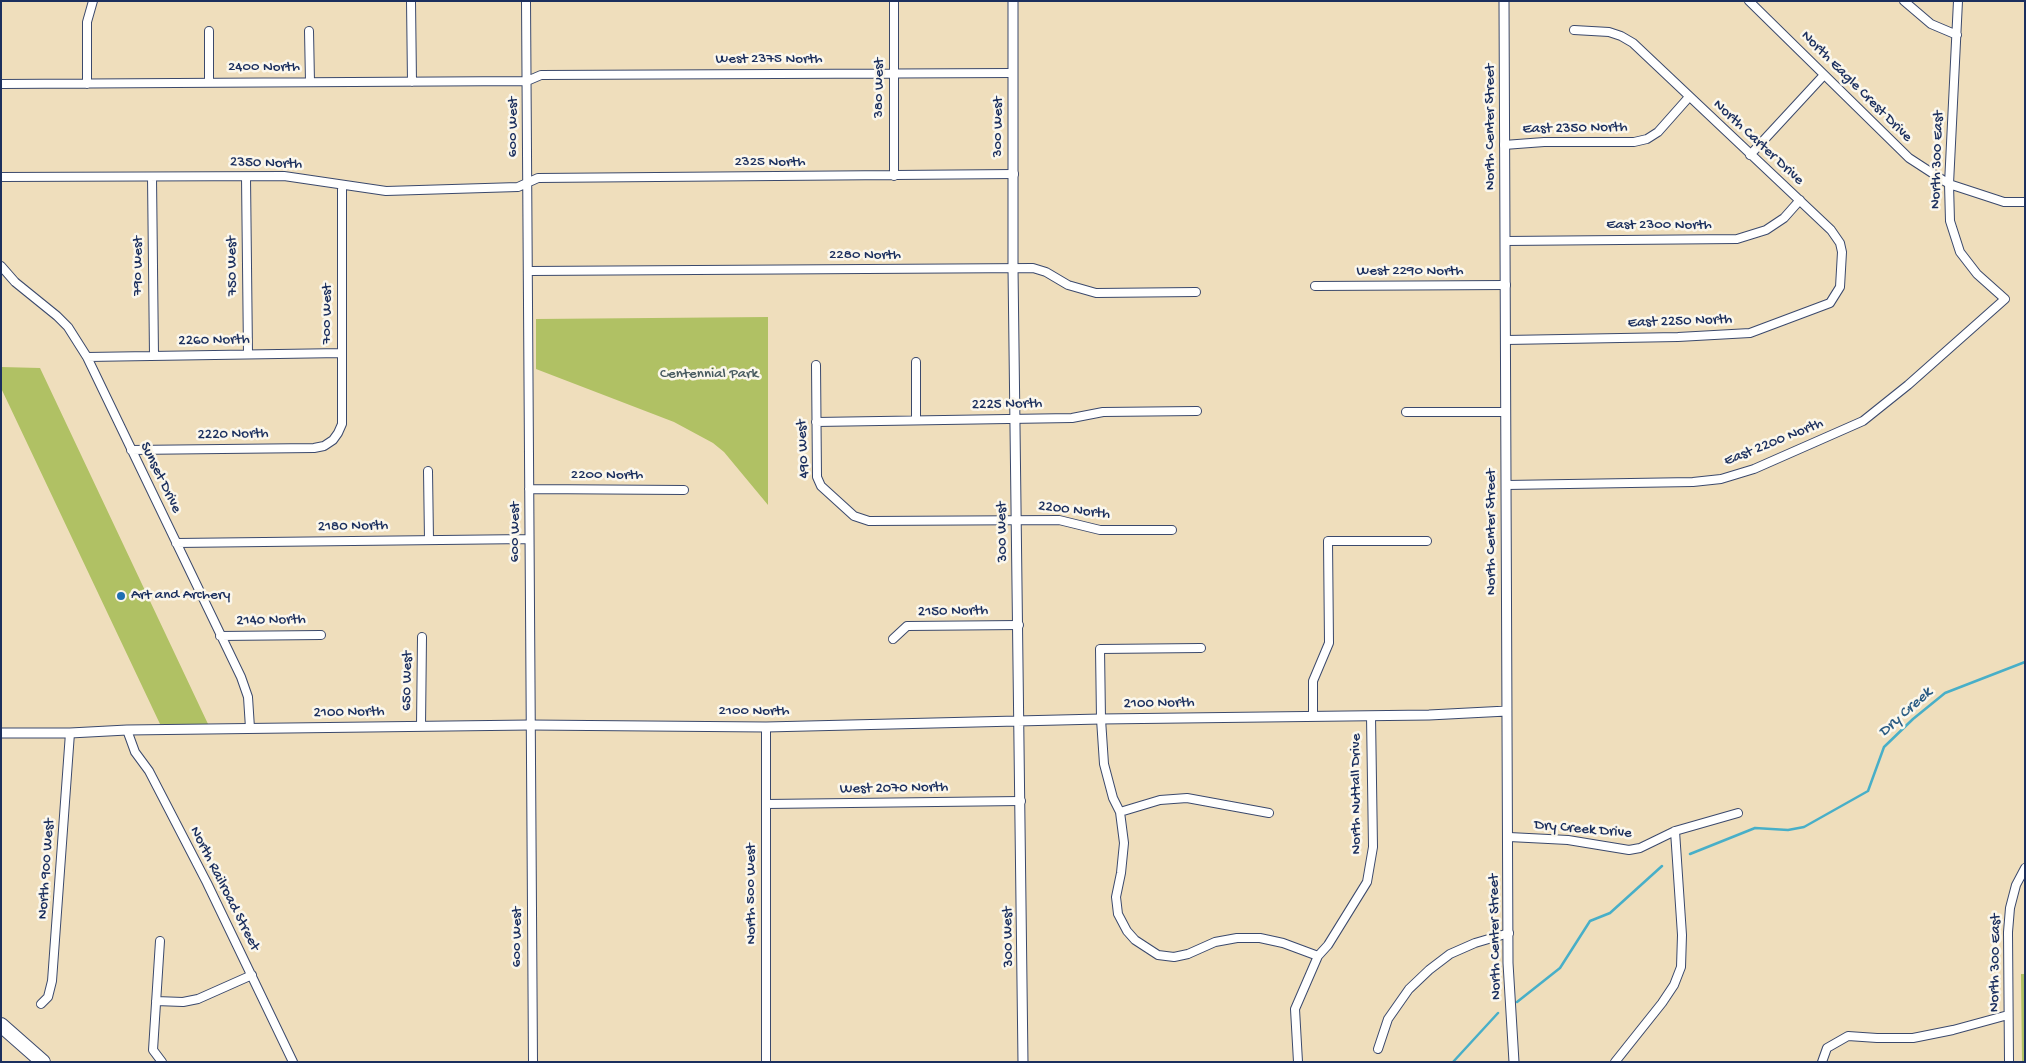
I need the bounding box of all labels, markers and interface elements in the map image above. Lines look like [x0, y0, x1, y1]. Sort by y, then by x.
street label: North Eagle Crest Drive [1796, 27, 1916, 147]
street label: West 2375 North [715, 51, 823, 69]
street label: 380 West [871, 58, 889, 118]
street label: 2400 North [228, 59, 300, 77]
street label: North Center Street [1482, 64, 1500, 190]
street label: North Carter Drive [1709, 96, 1807, 190]
street label: 600 West [505, 97, 523, 157]
street label: 300 West [990, 97, 1008, 157]
street label: North 300 East [1927, 111, 1949, 209]
street label: East 2350 North [1522, 119, 1628, 139]
street label: 2350 North [230, 154, 302, 174]
street label: 2325 North [734, 154, 806, 172]
street label: East 2300 North [1606, 217, 1712, 235]
street label: 790 West [130, 236, 148, 296]
street label: 750 West [223, 236, 243, 296]
street label: 2280 North [829, 247, 901, 265]
street label: West 2290 North [1356, 263, 1464, 281]
street label: 700 West [319, 284, 337, 344]
street label: East 2250 North [1627, 311, 1733, 333]
street label: 2260 North [178, 331, 250, 351]
park label: Centennial Park [660, 366, 758, 384]
street label: 2225 North [972, 395, 1042, 415]
street label: East 2200 North [1722, 415, 1826, 471]
street label: 490 West [793, 419, 815, 479]
street label: 2220 North [197, 425, 269, 445]
street label: Sunset Drive [135, 440, 185, 516]
street label: 2200 North [571, 467, 643, 485]
street label: North Center Street [1483, 469, 1501, 595]
street label: 2200 North [1037, 498, 1111, 524]
street label: 600 West [507, 502, 525, 562]
street label: 300 West [993, 502, 1013, 562]
street label: 2180 North [317, 517, 389, 537]
place label: Art and Archery [131, 587, 230, 605]
marker: Art and Archery [115, 590, 127, 602]
street label: 2150 North [918, 602, 988, 622]
street label: 2140 North [236, 611, 306, 631]
street label: 650 West [398, 651, 418, 711]
water label: Dry Creek [1875, 684, 1937, 742]
street label: 2100 North [1123, 694, 1195, 714]
street label: 2100 North [313, 703, 385, 723]
street label: 2100 North [718, 703, 790, 721]
street label: North Nuttall Drive [1348, 734, 1366, 854]
street label: West 2070 North [840, 779, 948, 799]
street label: Dry Creek Drive [1533, 817, 1633, 843]
street label: North 900 West [35, 818, 59, 920]
street label: North Railroad Street [185, 824, 263, 954]
street label: North 500 West [743, 843, 761, 945]
street label: North Center Street [1486, 874, 1506, 1000]
street label: 600 West [509, 907, 527, 967]
street label: 300 West [999, 907, 1019, 967]
street label: North 300 East [1986, 914, 2006, 1012]

